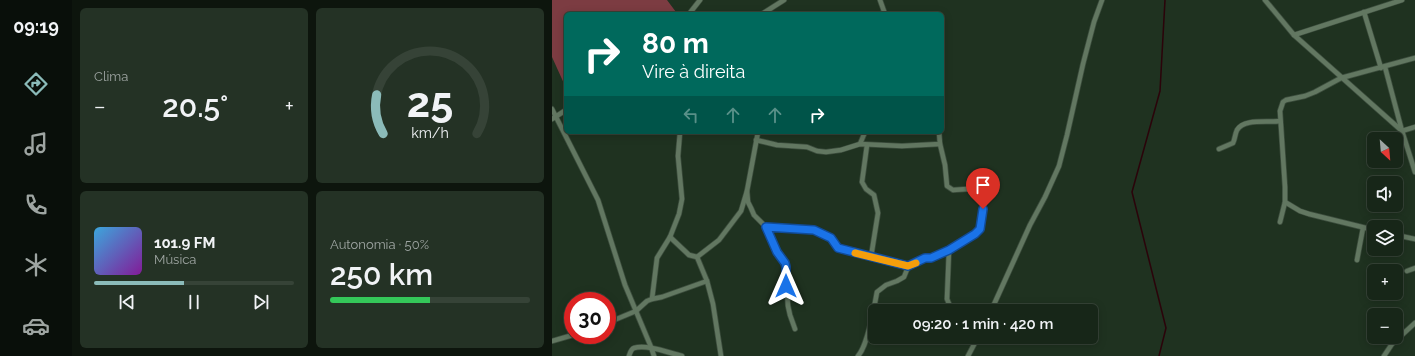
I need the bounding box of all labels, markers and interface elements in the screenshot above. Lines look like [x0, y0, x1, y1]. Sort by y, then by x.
text: 09:19 [13, 16, 59, 37]
text: 80 m [642, 27, 709, 60]
icon: right [576, 28, 628, 80]
text: Vire à direita [642, 61, 745, 82]
text: Clima [94, 69, 128, 84]
icon: directions [22, 70, 50, 98]
text: 25 [407, 77, 453, 126]
text: 20.5° [162, 89, 228, 124]
text: − [94, 93, 106, 119]
text: + [285, 93, 294, 119]
icon: left [680, 104, 702, 126]
icon: ahead [722, 104, 744, 126]
icon: ahead [764, 104, 786, 126]
icon: right [806, 104, 828, 126]
text: km/h [411, 124, 449, 140]
icon: music [22, 130, 50, 158]
north arrow [1367, 132, 1403, 168]
map controls [1367, 132, 1403, 344]
pin [966, 168, 1000, 209]
icon: arrive [972, 174, 994, 196]
button: sound [1367, 176, 1403, 212]
icon: phone [22, 191, 50, 219]
button: layers [1367, 220, 1403, 256]
text: 101.9 FM [154, 234, 215, 252]
text: Autonomia · 50% [330, 237, 429, 252]
icon: climate [22, 251, 50, 279]
text: Música [154, 252, 196, 267]
text: 250 km [330, 257, 433, 292]
button: + [1367, 264, 1403, 300]
position arrow [765, 265, 807, 307]
icon: previous [116, 291, 138, 313]
icon: pause [183, 291, 205, 313]
icon: next [250, 291, 272, 313]
speed limit sign: 30 [564, 292, 616, 344]
button: − [1367, 308, 1403, 344]
icon: car [22, 312, 50, 340]
text: 09:20 · 1 min · 420 m [913, 315, 1053, 333]

